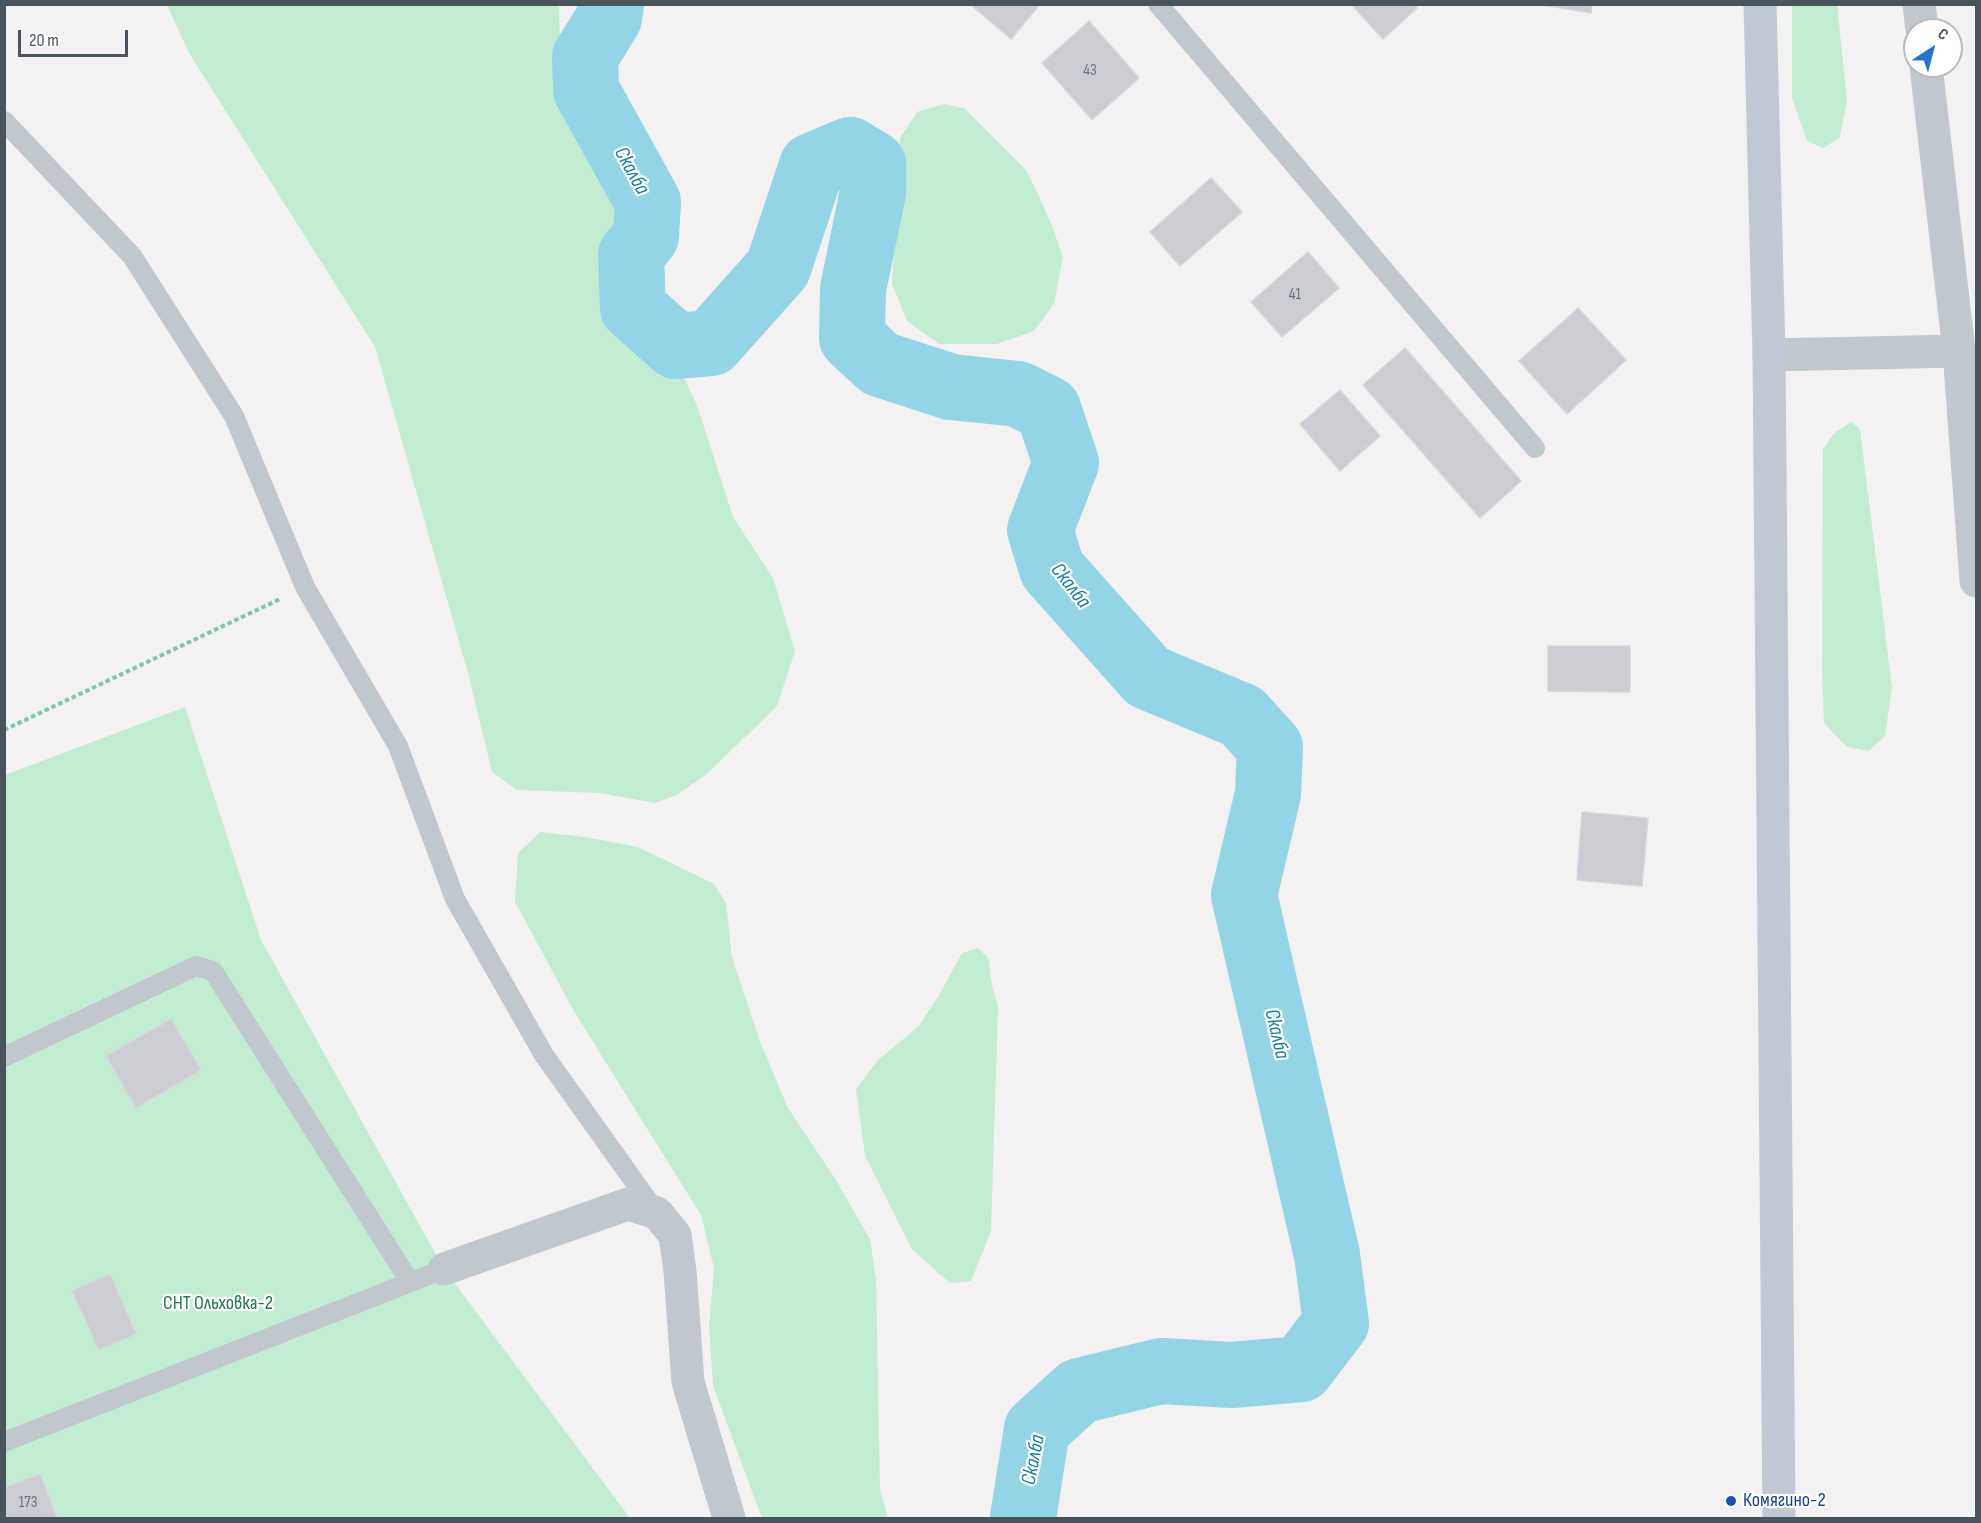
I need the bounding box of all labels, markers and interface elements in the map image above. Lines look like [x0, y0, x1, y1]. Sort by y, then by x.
scale bar [21, 18, 130, 56]
north arrow [1903, 18, 1963, 78]
text: С [1934, 25, 1952, 45]
text: 20 m [29, 30, 59, 51]
house number: 43 [1083, 61, 1097, 81]
water label: Скалба [608, 143, 654, 199]
house number: 41 [1289, 285, 1301, 305]
water label: Скалба [1045, 558, 1095, 614]
water label: Скалба [1258, 1007, 1294, 1061]
park label: СНТ Ольховка-2 [163, 1292, 273, 1316]
water label: Скалба [1017, 1433, 1051, 1487]
place label: Комягино-2 [1743, 1489, 1826, 1513]
house number: 173 [19, 1493, 37, 1513]
marker: Комягино-2 [1724, 1494, 1738, 1508]

